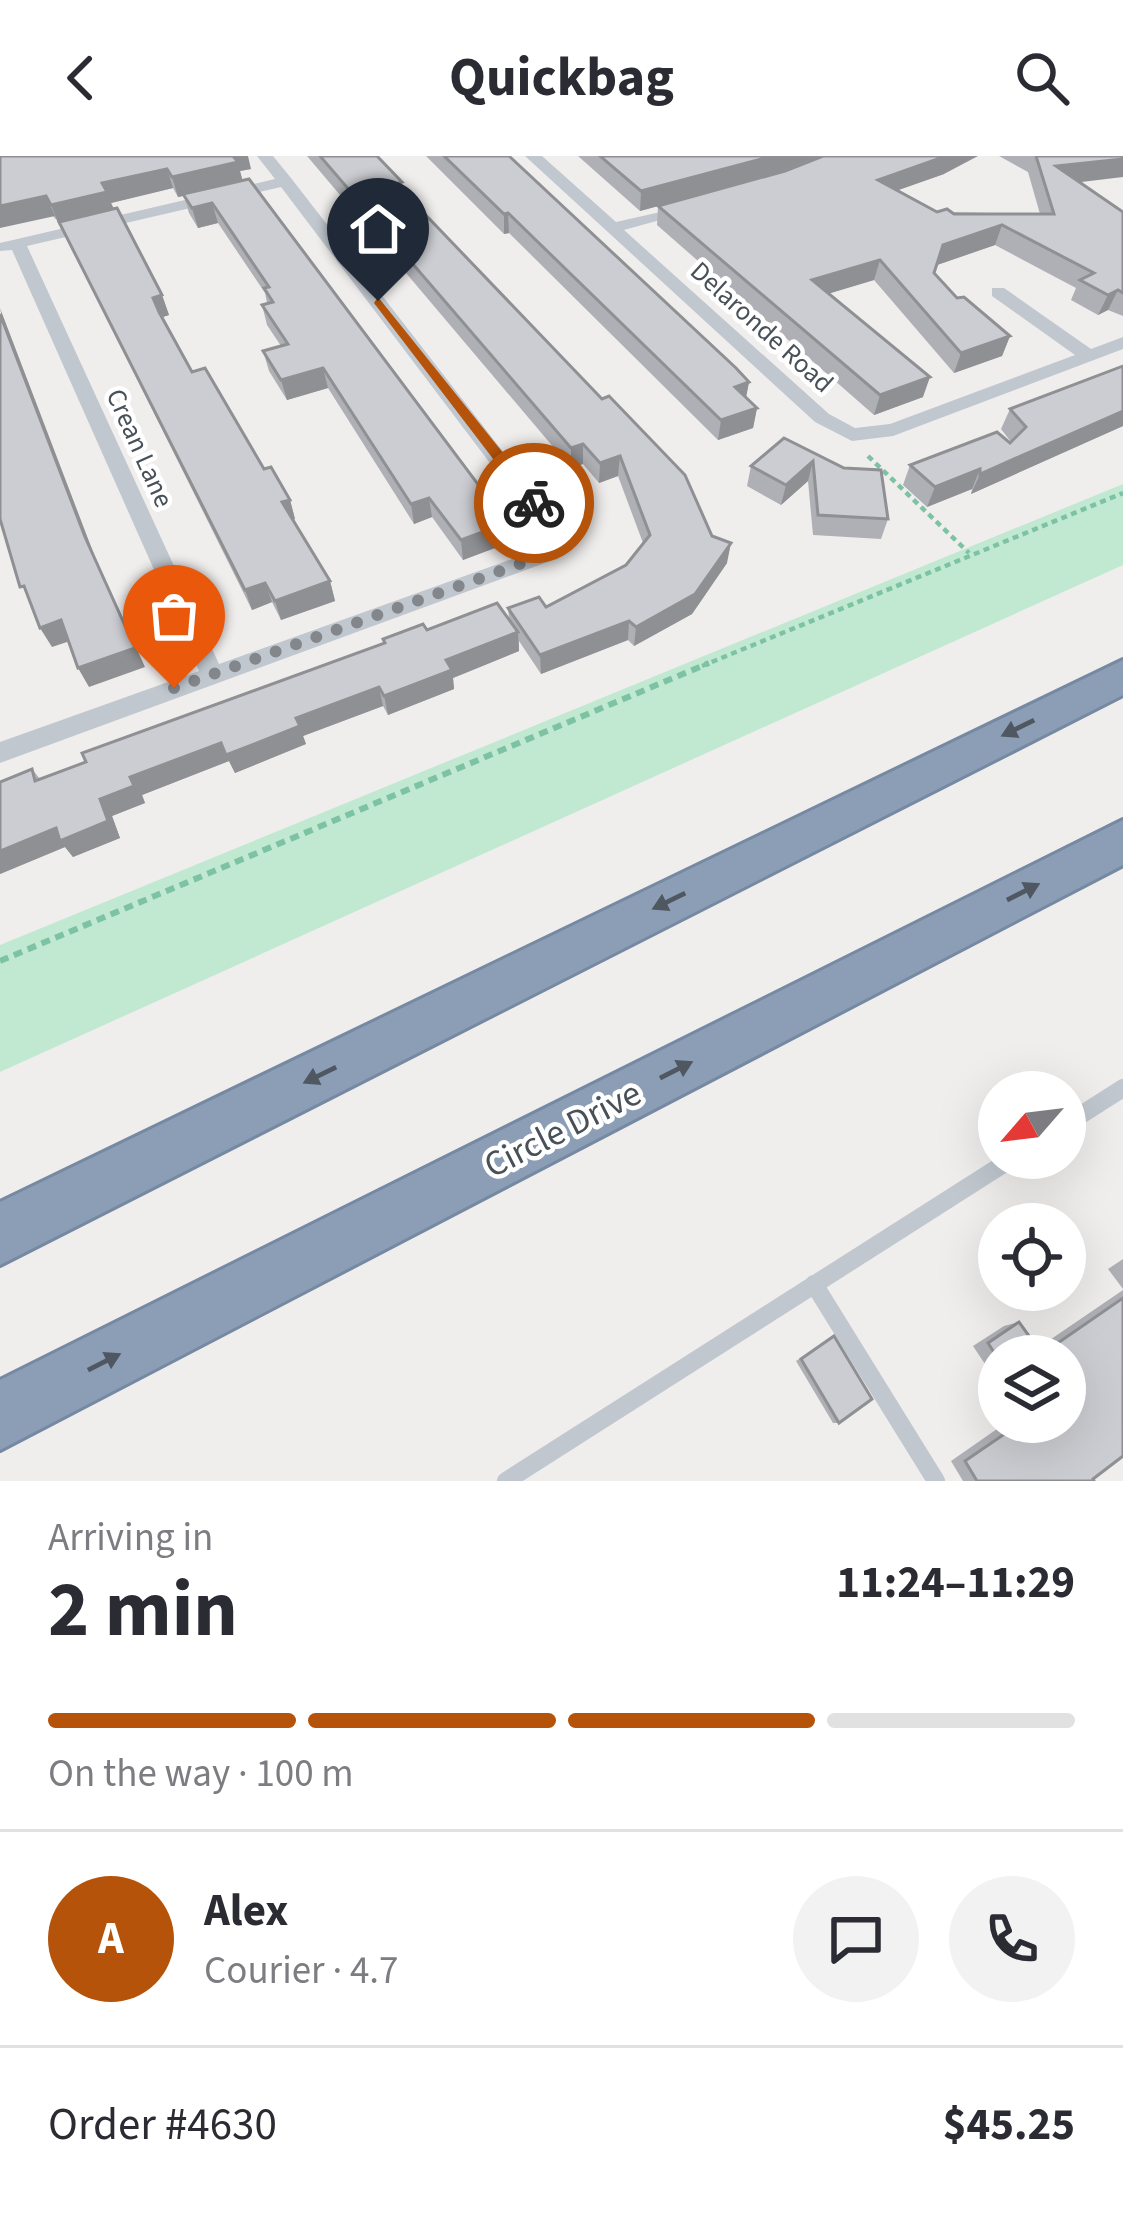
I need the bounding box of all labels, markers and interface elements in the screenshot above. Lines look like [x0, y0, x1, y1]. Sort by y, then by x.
text: Quickbag [449, 40, 674, 117]
icon: back [48, 45, 114, 111]
icon: search [1009, 45, 1075, 111]
pin [327, 178, 429, 301]
icon: home [345, 196, 411, 262]
street label: Delaronde Road [681, 252, 842, 402]
street label: Crean Lane [96, 383, 183, 514]
courier [474, 443, 594, 563]
icon: bike [501, 470, 567, 536]
pin [123, 565, 225, 688]
icon: bag [141, 583, 207, 649]
one-way arrow [1001, 717, 1035, 737]
one-way arrow [1006, 883, 1040, 903]
one-way arrow [652, 891, 686, 911]
one-way arrow [658, 1060, 693, 1080]
one-way arrow [303, 1064, 337, 1084]
street label: Circle Drive [475, 1068, 650, 1191]
north arrow [978, 1071, 1086, 1179]
map controls [978, 1071, 1086, 1443]
button: locate [978, 1203, 1086, 1311]
button: layers [978, 1335, 1086, 1443]
one-way arrow [87, 1353, 121, 1373]
text: Arriving in [48, 1510, 213, 1566]
text: 11:24–11:29 [836, 1551, 1075, 1615]
text: 2 min [48, 1555, 238, 1666]
text: On the way · 100 m [48, 1746, 354, 1802]
button: chat [793, 1876, 919, 2002]
button: phone [949, 1876, 1075, 2002]
text: Alex [204, 1879, 288, 1943]
text: A [98, 1907, 124, 1971]
text: Courier · 4.7 [204, 1943, 398, 1999]
text: Order #4630 [48, 2093, 277, 2157]
text: $45.25 [943, 2093, 1075, 2157]

